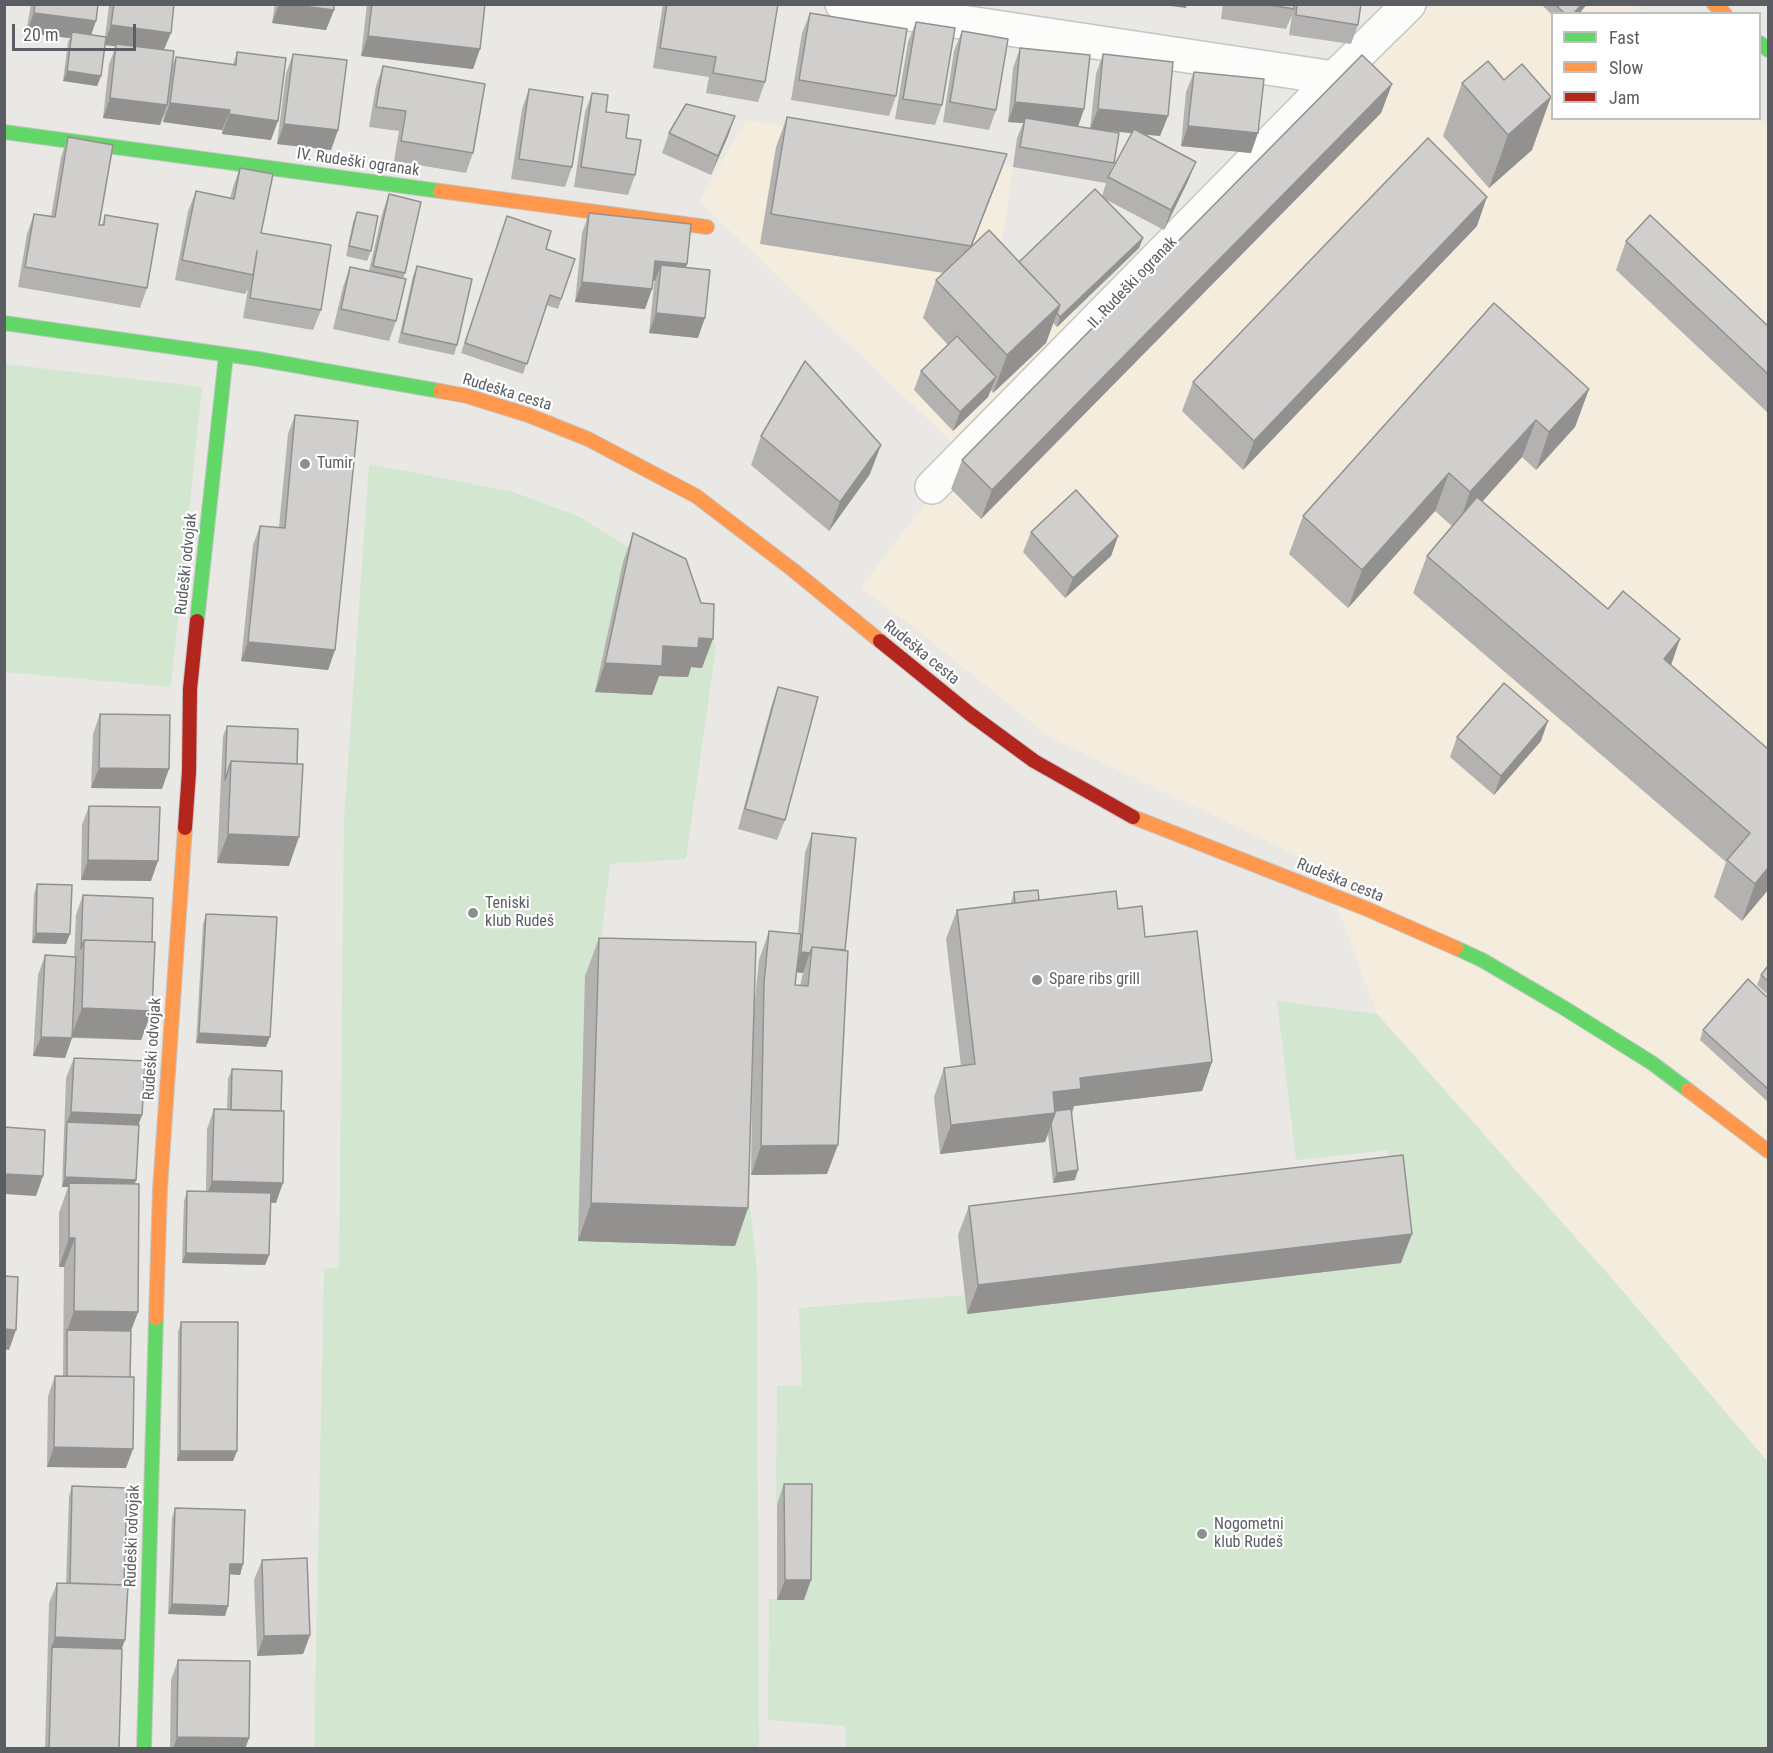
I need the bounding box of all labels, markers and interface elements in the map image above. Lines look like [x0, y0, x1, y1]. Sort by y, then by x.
scale bar [15, 12, 140, 50]
legend [1551, 12, 1761, 120]
text: 20 m [23, 24, 58, 45]
text: Fast [1609, 27, 1640, 48]
text: Slow [1609, 57, 1643, 78]
text: Jam [1609, 87, 1640, 108]
street label: IV. Rudeški ogranak [296, 145, 420, 181]
street label: II. Rudeški ogranak [1084, 233, 1182, 333]
street label: Rudeška cesta [460, 370, 554, 416]
place label: Tumir [317, 454, 353, 474]
marker: Tumir [298, 457, 312, 471]
street label: Rudeški odvojak [172, 512, 202, 616]
street label: Rudeška cesta [879, 617, 963, 689]
street label: Rudeška cesta [1294, 855, 1386, 907]
place label: Teniski klub Rudeš [485, 894, 554, 932]
marker: Teniski klub Rudeš [466, 906, 480, 920]
place label: Spare ribs grill [1049, 970, 1140, 990]
marker: Spare ribs grill [1030, 973, 1044, 987]
street label: Rudeški odvojak [140, 997, 166, 1101]
street label: Rudeški odvojak [122, 1484, 144, 1588]
place label: Nogometni klub Rudeš [1214, 1515, 1284, 1553]
marker: Nogometni klub Rudeš [1195, 1527, 1209, 1541]

